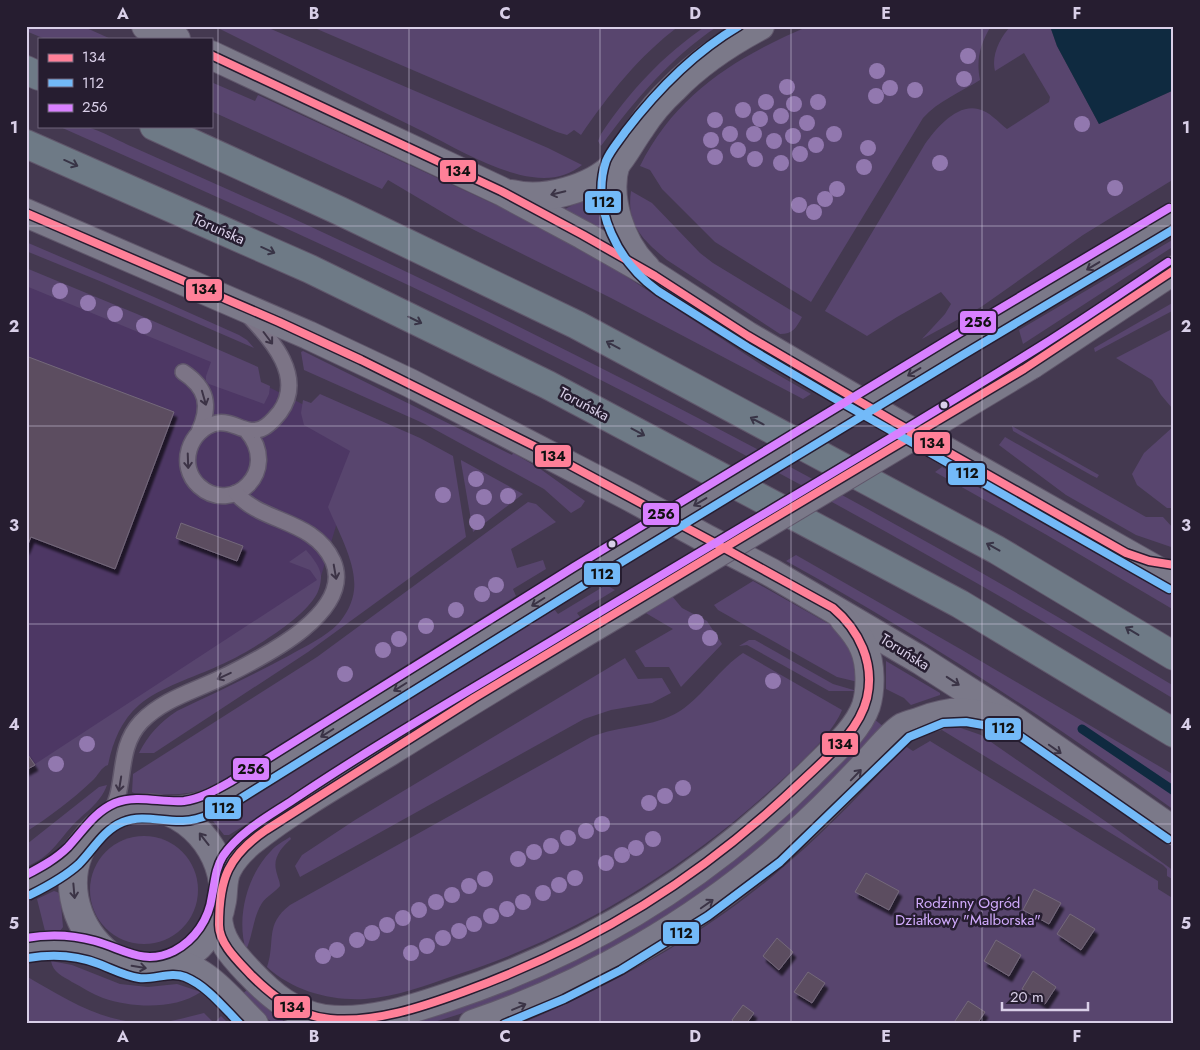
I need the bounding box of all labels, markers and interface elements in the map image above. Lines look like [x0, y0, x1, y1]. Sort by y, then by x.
text: A [116, 2, 129, 25]
text: B [309, 2, 319, 25]
text: C [499, 2, 511, 25]
text: D [689, 2, 701, 25]
text: E [881, 2, 891, 25]
text: F [1073, 2, 1081, 25]
legend [38, 38, 212, 128]
text: 134 [82, 46, 106, 68]
text: 112 [82, 72, 104, 94]
text: 256 [82, 96, 108, 118]
text: 1 [10, 116, 18, 139]
text: 1 [1182, 116, 1190, 139]
one-way arrow [63, 159, 78, 168]
line badge: 134 [439, 159, 477, 183]
text: 134 [445, 161, 471, 181]
one-way arrow [551, 189, 567, 198]
line badge: 112 [584, 190, 622, 214]
text: 112 [591, 192, 615, 212]
street label: Toruńska [190, 208, 248, 250]
one-way arrow [260, 246, 275, 256]
one-way arrow [1086, 261, 1100, 271]
line badge: 134 [185, 278, 223, 302]
text: 134 [191, 279, 217, 299]
line badge: 256 [959, 310, 997, 334]
text: 256 [964, 312, 992, 332]
text: 2 [9, 315, 19, 338]
one-way arrow [407, 315, 422, 325]
text: 2 [1181, 315, 1191, 338]
one-way arrow [263, 331, 274, 344]
one-way arrow [606, 340, 621, 350]
one-way arrow [908, 368, 922, 378]
street label: Toruńska [555, 382, 613, 426]
one-way arrow [199, 390, 209, 406]
unlabelled marker [939, 400, 949, 410]
one-way arrow [749, 416, 764, 426]
one-way arrow [630, 427, 645, 437]
line badge: 134 [913, 431, 951, 455]
text: 134 [919, 433, 945, 453]
line badge: 134 [534, 444, 572, 468]
text: 134 [540, 446, 566, 466]
one-way arrow [184, 452, 193, 468]
line badge: 112 [947, 462, 986, 486]
text: 112 [955, 463, 979, 483]
one-way arrow [694, 498, 708, 508]
line badge: 256 [642, 502, 680, 526]
text: 256 [647, 504, 675, 524]
text: 3 [9, 514, 19, 537]
text: 3 [1181, 514, 1191, 537]
unlabelled marker [607, 539, 617, 549]
one-way arrow [986, 542, 1000, 552]
line badge: 112 [583, 562, 621, 586]
one-way arrow [331, 563, 340, 579]
text: 112 [590, 564, 614, 584]
one-way arrow [531, 597, 545, 607]
one-way arrow [1125, 625, 1139, 635]
street label: Toruńska [876, 628, 934, 676]
one-way arrow [217, 672, 232, 681]
one-way arrow [945, 677, 959, 687]
one-way arrow [393, 683, 407, 693]
text: 4 [8, 713, 20, 736]
text: 4 [1180, 713, 1192, 736]
line badge: 112 [984, 717, 1022, 741]
text: 112 [991, 718, 1015, 738]
one-way arrow [321, 728, 335, 738]
line badge: 134 [821, 732, 859, 756]
text: 134 [827, 734, 853, 754]
one-way arrow [1048, 744, 1062, 754]
line badge: 256 [232, 757, 270, 781]
text: 256 [237, 759, 265, 779]
one-way arrow [850, 769, 862, 781]
one-way arrow [114, 776, 124, 792]
line badge: 112 [204, 796, 242, 820]
text: 112 [211, 798, 235, 818]
one-way arrow [199, 833, 210, 846]
one-way arrow [69, 883, 79, 899]
park label: Rodzinny Ogród Działkowy "Malborska" [895, 892, 1041, 931]
one-way arrow [700, 899, 714, 909]
text: 5 [9, 912, 19, 935]
text: 5 [1181, 912, 1191, 935]
line badge: 112 [662, 921, 700, 945]
text: 112 [669, 923, 693, 943]
one-way arrow [131, 962, 147, 972]
scale bar [1002, 980, 1089, 1012]
text: 20 m [1010, 986, 1044, 1008]
line badge: 134 [273, 995, 311, 1019]
text: 134 [279, 997, 305, 1017]
one-way arrow [511, 1002, 526, 1012]
text: A [116, 1025, 129, 1048]
text: B [309, 1025, 319, 1048]
text: C [499, 1025, 511, 1048]
text: D [689, 1025, 701, 1048]
text: E [881, 1025, 891, 1048]
text: F [1073, 1025, 1081, 1048]

